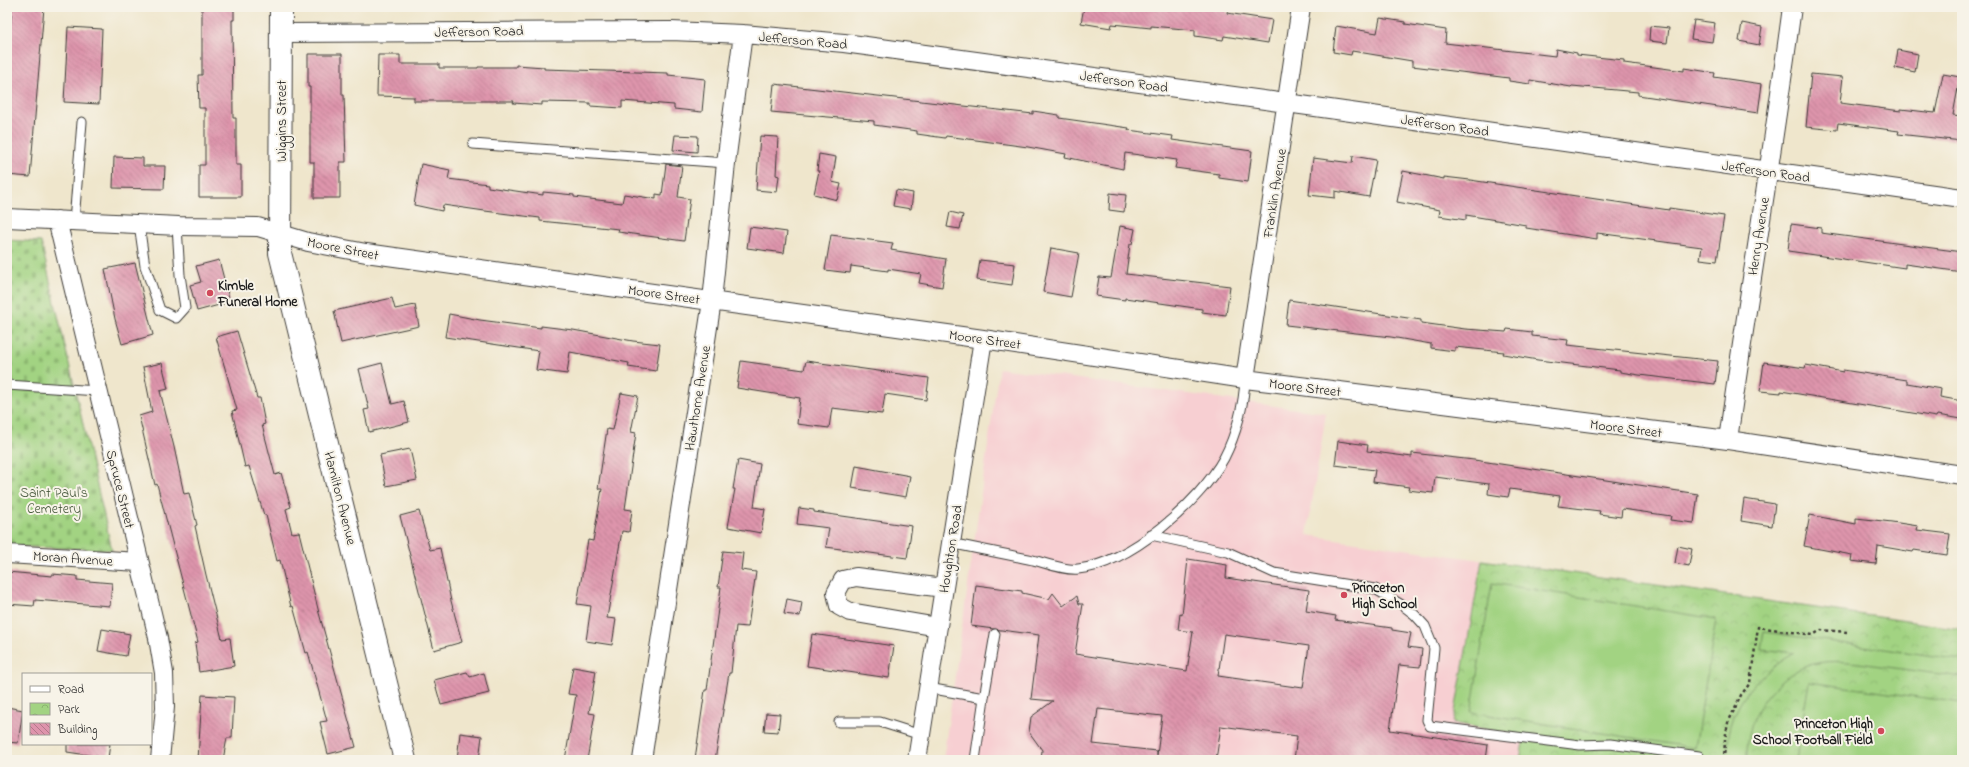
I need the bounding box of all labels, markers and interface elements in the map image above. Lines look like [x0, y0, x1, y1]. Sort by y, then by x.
street label: Jefferson Road [434, 21, 524, 44]
street label: Jefferson Road [758, 27, 848, 56]
street label: Jefferson Road [1078, 66, 1169, 99]
street label: Wiggins Street [272, 80, 294, 162]
street label: Jefferson Road [1399, 110, 1490, 143]
street label: Franklin Avenue [1258, 146, 1293, 240]
street label: Jefferson Road [1720, 156, 1811, 189]
street label: Henry Avenue [1743, 195, 1777, 277]
street label: Moore Street [305, 232, 381, 267]
place label: Kimble Funeral Home [217, 276, 298, 313]
street label: Moore Street [626, 280, 701, 311]
marker: Kimble Funeral Home [205, 288, 215, 298]
street label: Moore Street [947, 325, 1022, 356]
street label: Hawthorne Avenue [680, 343, 717, 452]
street label: Moore Street [1268, 374, 1342, 403]
street label: Moore Street [1589, 415, 1663, 444]
street label: Spruce Street [100, 448, 140, 531]
street label: Hamilton Avenue [318, 449, 361, 548]
park label: Saint Paul's Cemetery [20, 483, 88, 521]
street label: Houghton Road [934, 504, 970, 595]
street label: Moran Avenue [32, 546, 114, 573]
place label: Princeton High School [1352, 578, 1418, 617]
marker: Princeton High School [1339, 590, 1349, 600]
legend [22, 673, 152, 745]
text: Road [58, 681, 84, 699]
text: Park [58, 701, 80, 719]
place label: Princeton High School Football Field [1753, 714, 1873, 751]
text: Building [57, 721, 97, 740]
marker: Princeton High School Football Field [1876, 726, 1886, 736]

